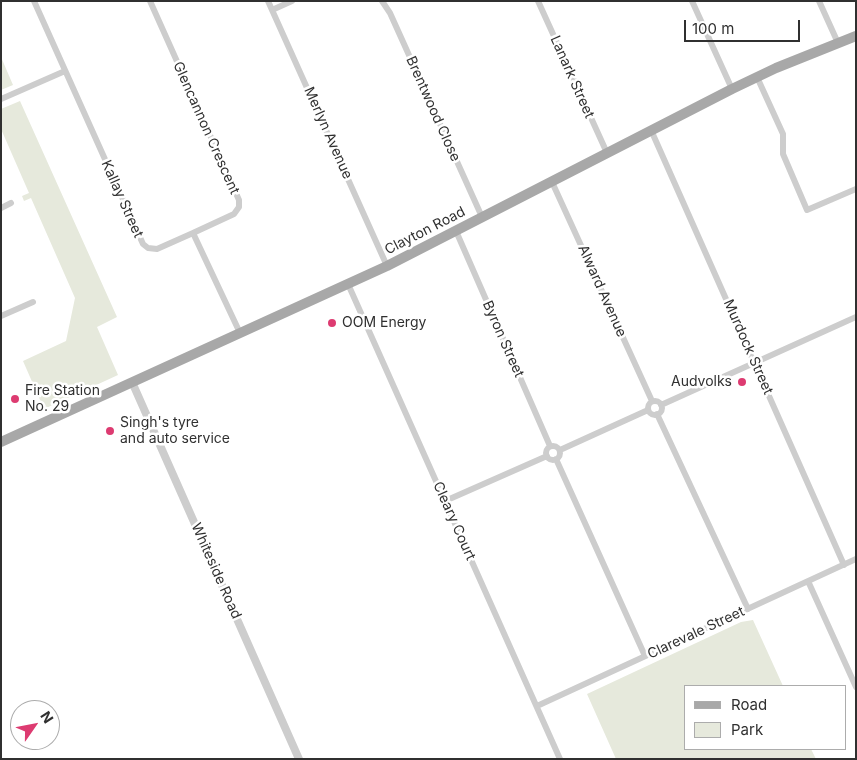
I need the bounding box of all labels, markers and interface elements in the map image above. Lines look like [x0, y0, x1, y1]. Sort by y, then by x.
scale bar [687, 10, 803, 42]
text: 100 m [692, 19, 734, 38]
street label: Lanark Street [546, 33, 598, 121]
street label: Brentwood Close [402, 54, 464, 164]
street label: Glencannon Crescent [169, 59, 243, 197]
street label: Merlyn Avenue [300, 84, 356, 182]
street label: Kallay Street [97, 158, 147, 240]
street label: Clayton Road [382, 204, 468, 258]
street label: Alward Avenue [574, 242, 630, 340]
street label: Murdock Street [720, 297, 776, 397]
street label: Byron Street [479, 298, 527, 380]
place label: OOM Energy [342, 315, 426, 331]
marker: OOM Energy [326, 317, 338, 329]
place label: Audvolks [671, 374, 732, 390]
marker: Audvolks [736, 376, 748, 388]
place label: Fire Station No. 29 [25, 383, 100, 416]
marker: Fire Station No. 29 [9, 393, 21, 405]
place label: Singh's tyre and auto service [120, 415, 230, 448]
marker: Singh's tyre and auto service [104, 425, 116, 437]
street label: Cleary Court [429, 479, 479, 563]
street label: Whiteside Road [187, 520, 245, 622]
street label: Clarevale Street [645, 603, 747, 663]
legend [684, 685, 847, 750]
text: Road [731, 695, 767, 714]
north arrow [10, 700, 60, 750]
text: N [37, 708, 57, 726]
text: Park [731, 720, 763, 739]

